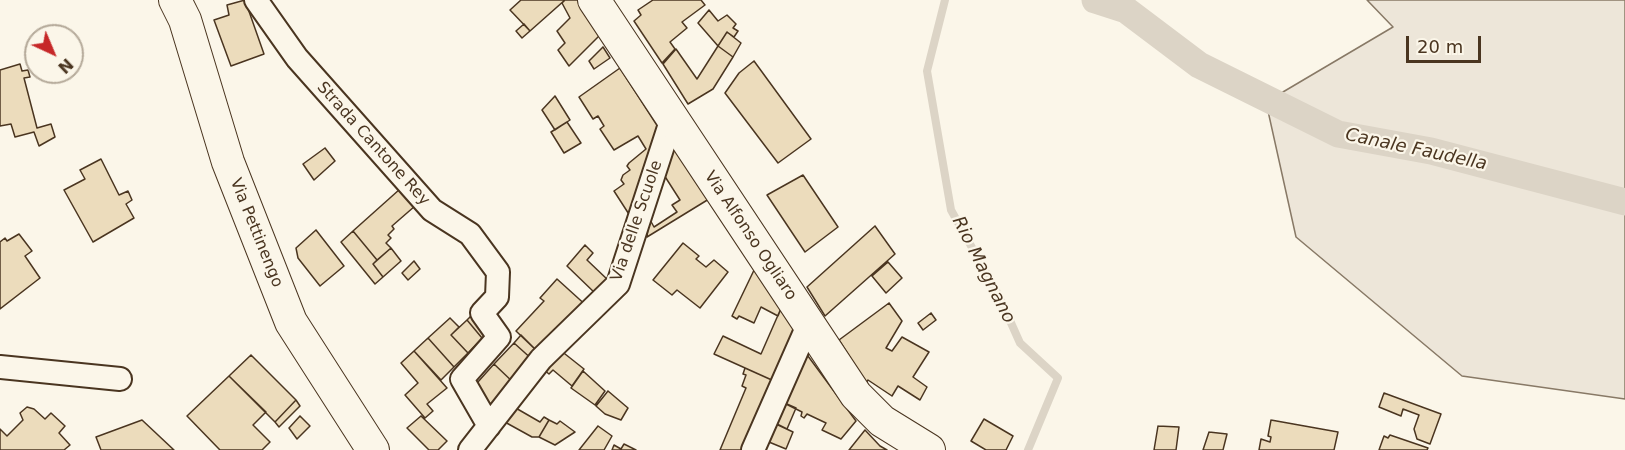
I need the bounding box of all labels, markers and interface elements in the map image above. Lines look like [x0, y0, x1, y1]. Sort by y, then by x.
north arrow [24, 24, 84, 84]
scale bar [1409, 24, 1484, 62]
text: 20 m [1417, 36, 1463, 57]
text: N [54, 54, 77, 77]
street label: Strada Cantone Rey [312, 78, 434, 210]
water label: Canale Faudella [1343, 124, 1489, 176]
street label: Via delle Scuole [607, 158, 667, 284]
street label: Via Alfonso Ogliaro [700, 168, 800, 304]
street label: Via Pettinengo [225, 176, 287, 290]
water label: Rio Magnano [947, 213, 1019, 327]

